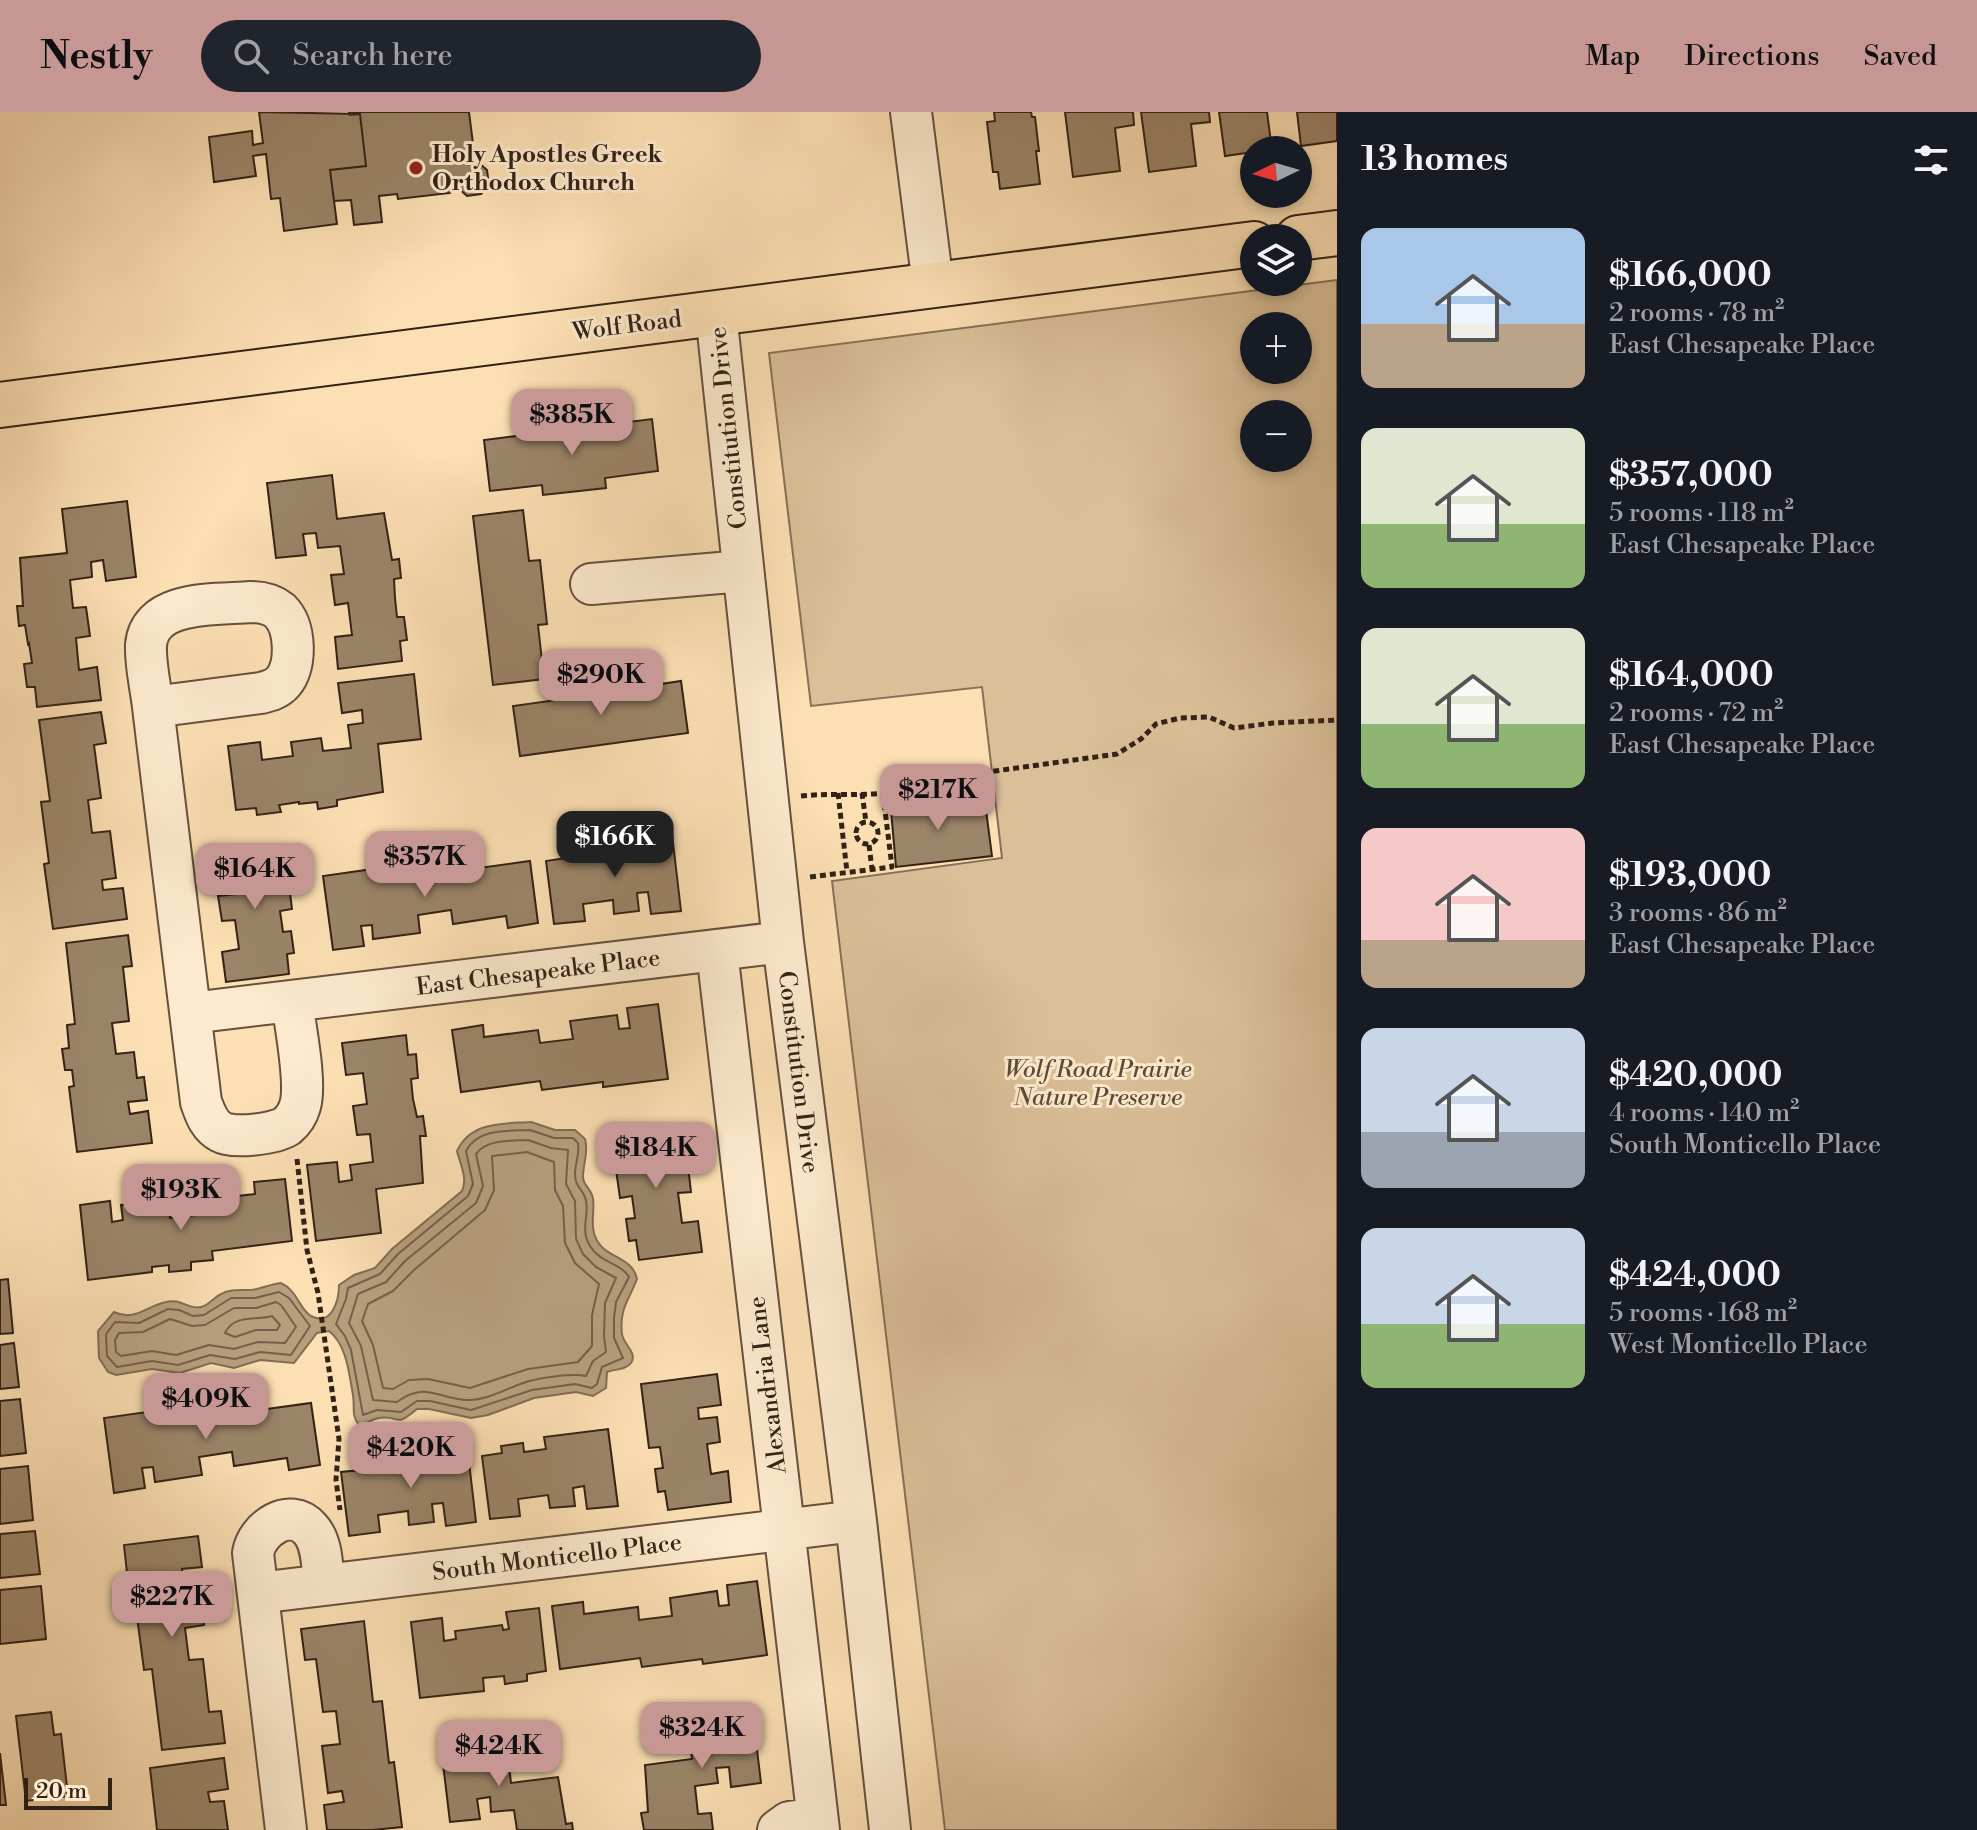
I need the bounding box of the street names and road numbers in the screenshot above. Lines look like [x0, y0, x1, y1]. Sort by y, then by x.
street label: Wolf Road [570, 304, 684, 348]
street label: Constitution Drive [703, 325, 755, 531]
street label: East Chesapeake Place [414, 943, 662, 1003]
street label: Constitution Drive [771, 969, 825, 1175]
street label: Alexandria Lane [742, 1294, 794, 1476]
street label: South Monticello Place [431, 1528, 684, 1588]

